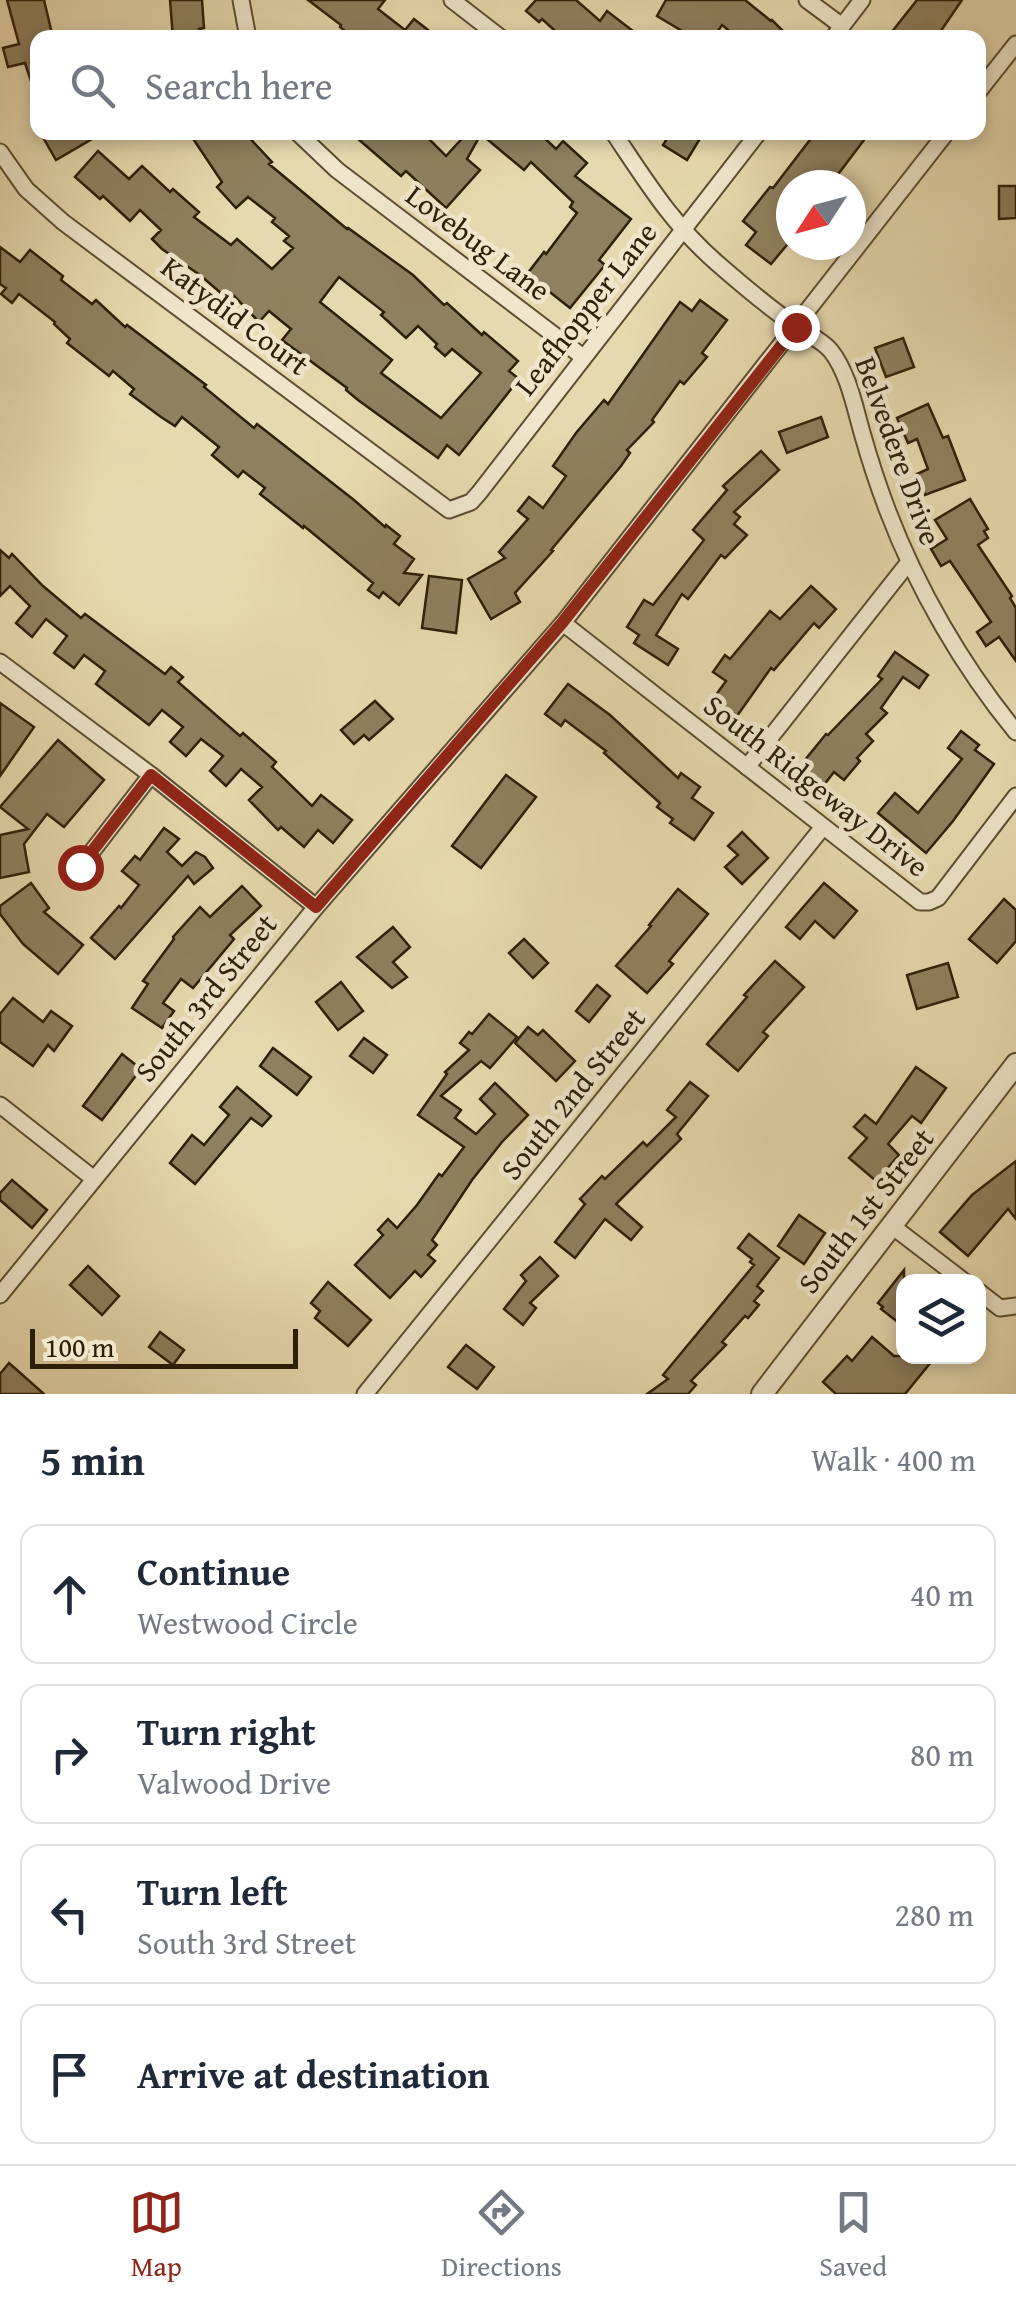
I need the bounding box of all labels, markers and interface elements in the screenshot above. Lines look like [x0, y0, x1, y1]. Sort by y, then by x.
search box [30, 30, 986, 140]
text: Search here [145, 57, 333, 113]
icon: search [65, 58, 120, 113]
north arrow [776, 170, 866, 260]
street label: Lovebug Lane [397, 173, 560, 311]
street label: Leafhopper Lane [503, 212, 667, 405]
street label: Katydid Court [152, 245, 319, 386]
route end [774, 305, 820, 351]
street label: Belvedere Drive [844, 350, 953, 551]
street label: South Ridgeway Drive [695, 683, 938, 887]
route start [58, 845, 104, 891]
street label: South 3rd Street [124, 903, 287, 1091]
street label: South 2nd Street [489, 998, 656, 1189]
street label: South 1st Street [786, 1118, 944, 1303]
map controls [896, 1274, 986, 1364]
button: layers [896, 1274, 986, 1364]
scale bar [30, 1324, 298, 1368]
text: 100 m [45, 1326, 114, 1367]
text: 5 min [40, 1429, 145, 1490]
text: Walk · 400 m [811, 1436, 976, 1483]
text: Continue [137, 1543, 290, 1599]
icon: ahead [42, 1567, 97, 1622]
text: 40 m [910, 1571, 974, 1618]
text: Westwood Circle [137, 1599, 358, 1646]
text: Turn right [137, 1703, 316, 1759]
icon: right [42, 1727, 97, 1782]
text: 80 m [910, 1731, 974, 1778]
text: Valwood Drive [137, 1759, 331, 1806]
text: Turn left [137, 1863, 288, 1919]
icon: left [42, 1887, 97, 1942]
text: 280 m [895, 1891, 974, 1938]
text: South 3rd Street [137, 1919, 356, 1966]
text: Arrive at destination [137, 2046, 490, 2102]
icon: arrive [42, 2047, 97, 2102]
tab: Map [129, 2185, 184, 2286]
tab: Directions [441, 2185, 562, 2286]
tab: Saved [819, 2185, 887, 2286]

